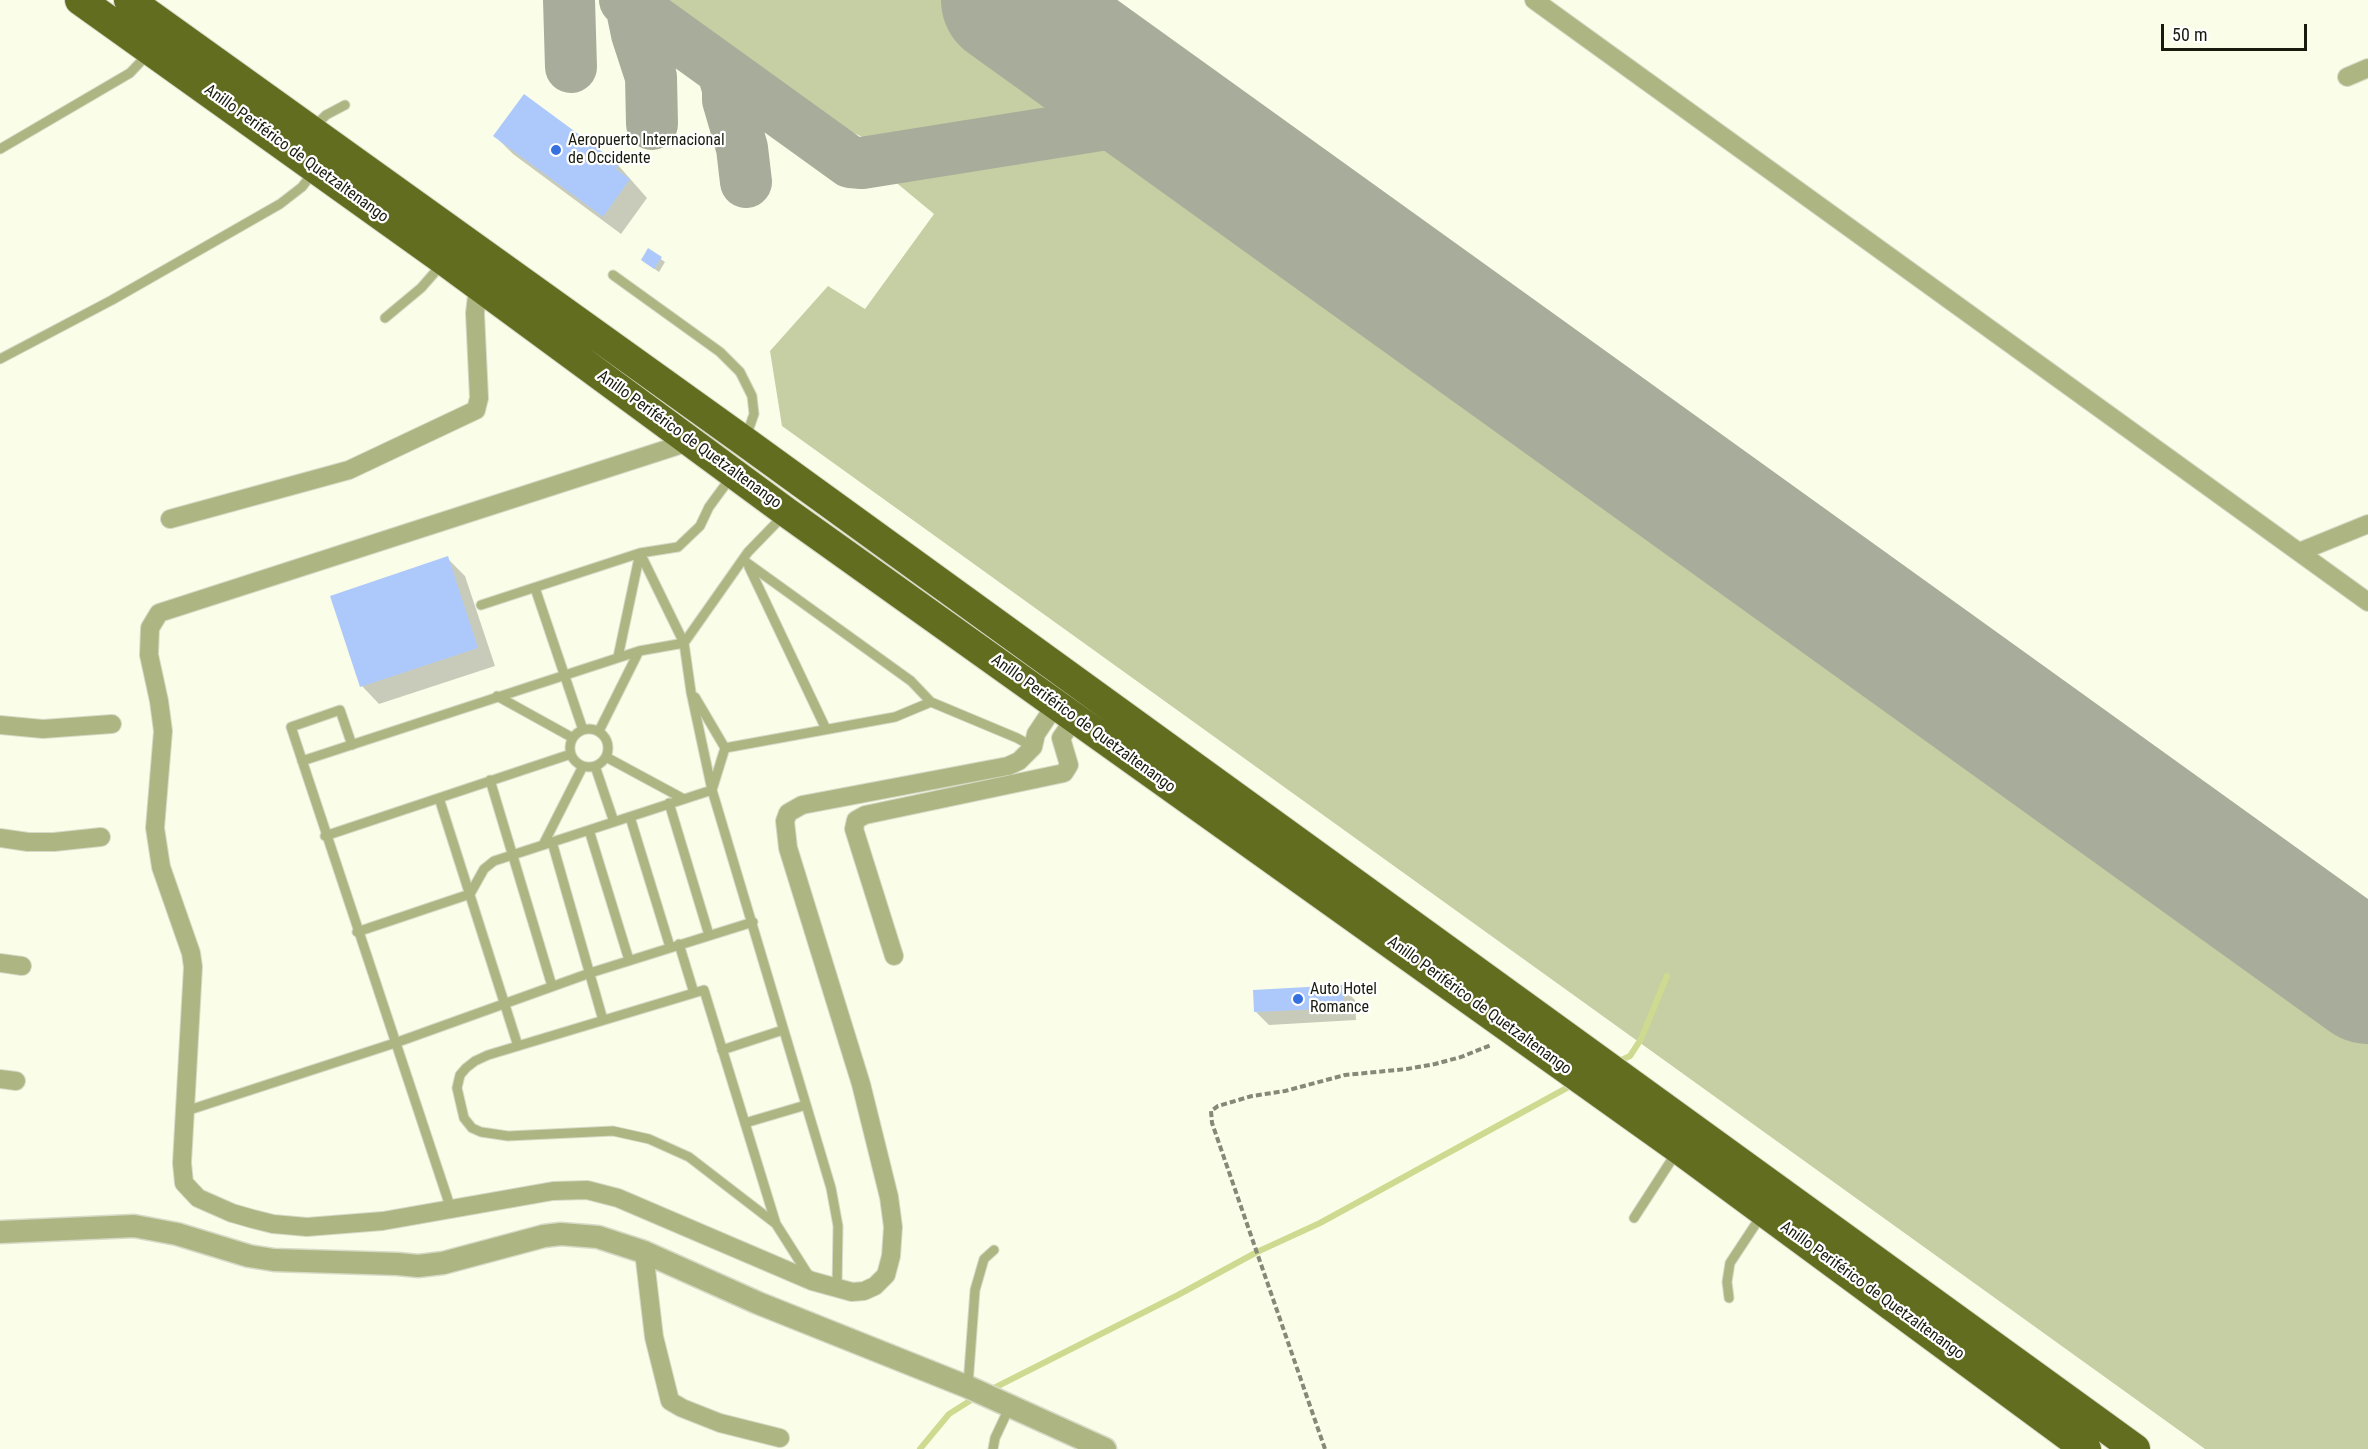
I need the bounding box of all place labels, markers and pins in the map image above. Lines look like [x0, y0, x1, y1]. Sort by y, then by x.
place label: Aeropuerto Internacional de Occidente [568, 131, 725, 169]
marker: Aeropuerto Internacional de Occidente [549, 143, 563, 157]
place label: Auto Hotel Romance [1310, 980, 1377, 1018]
marker: Auto Hotel Romance [1291, 992, 1305, 1006]

